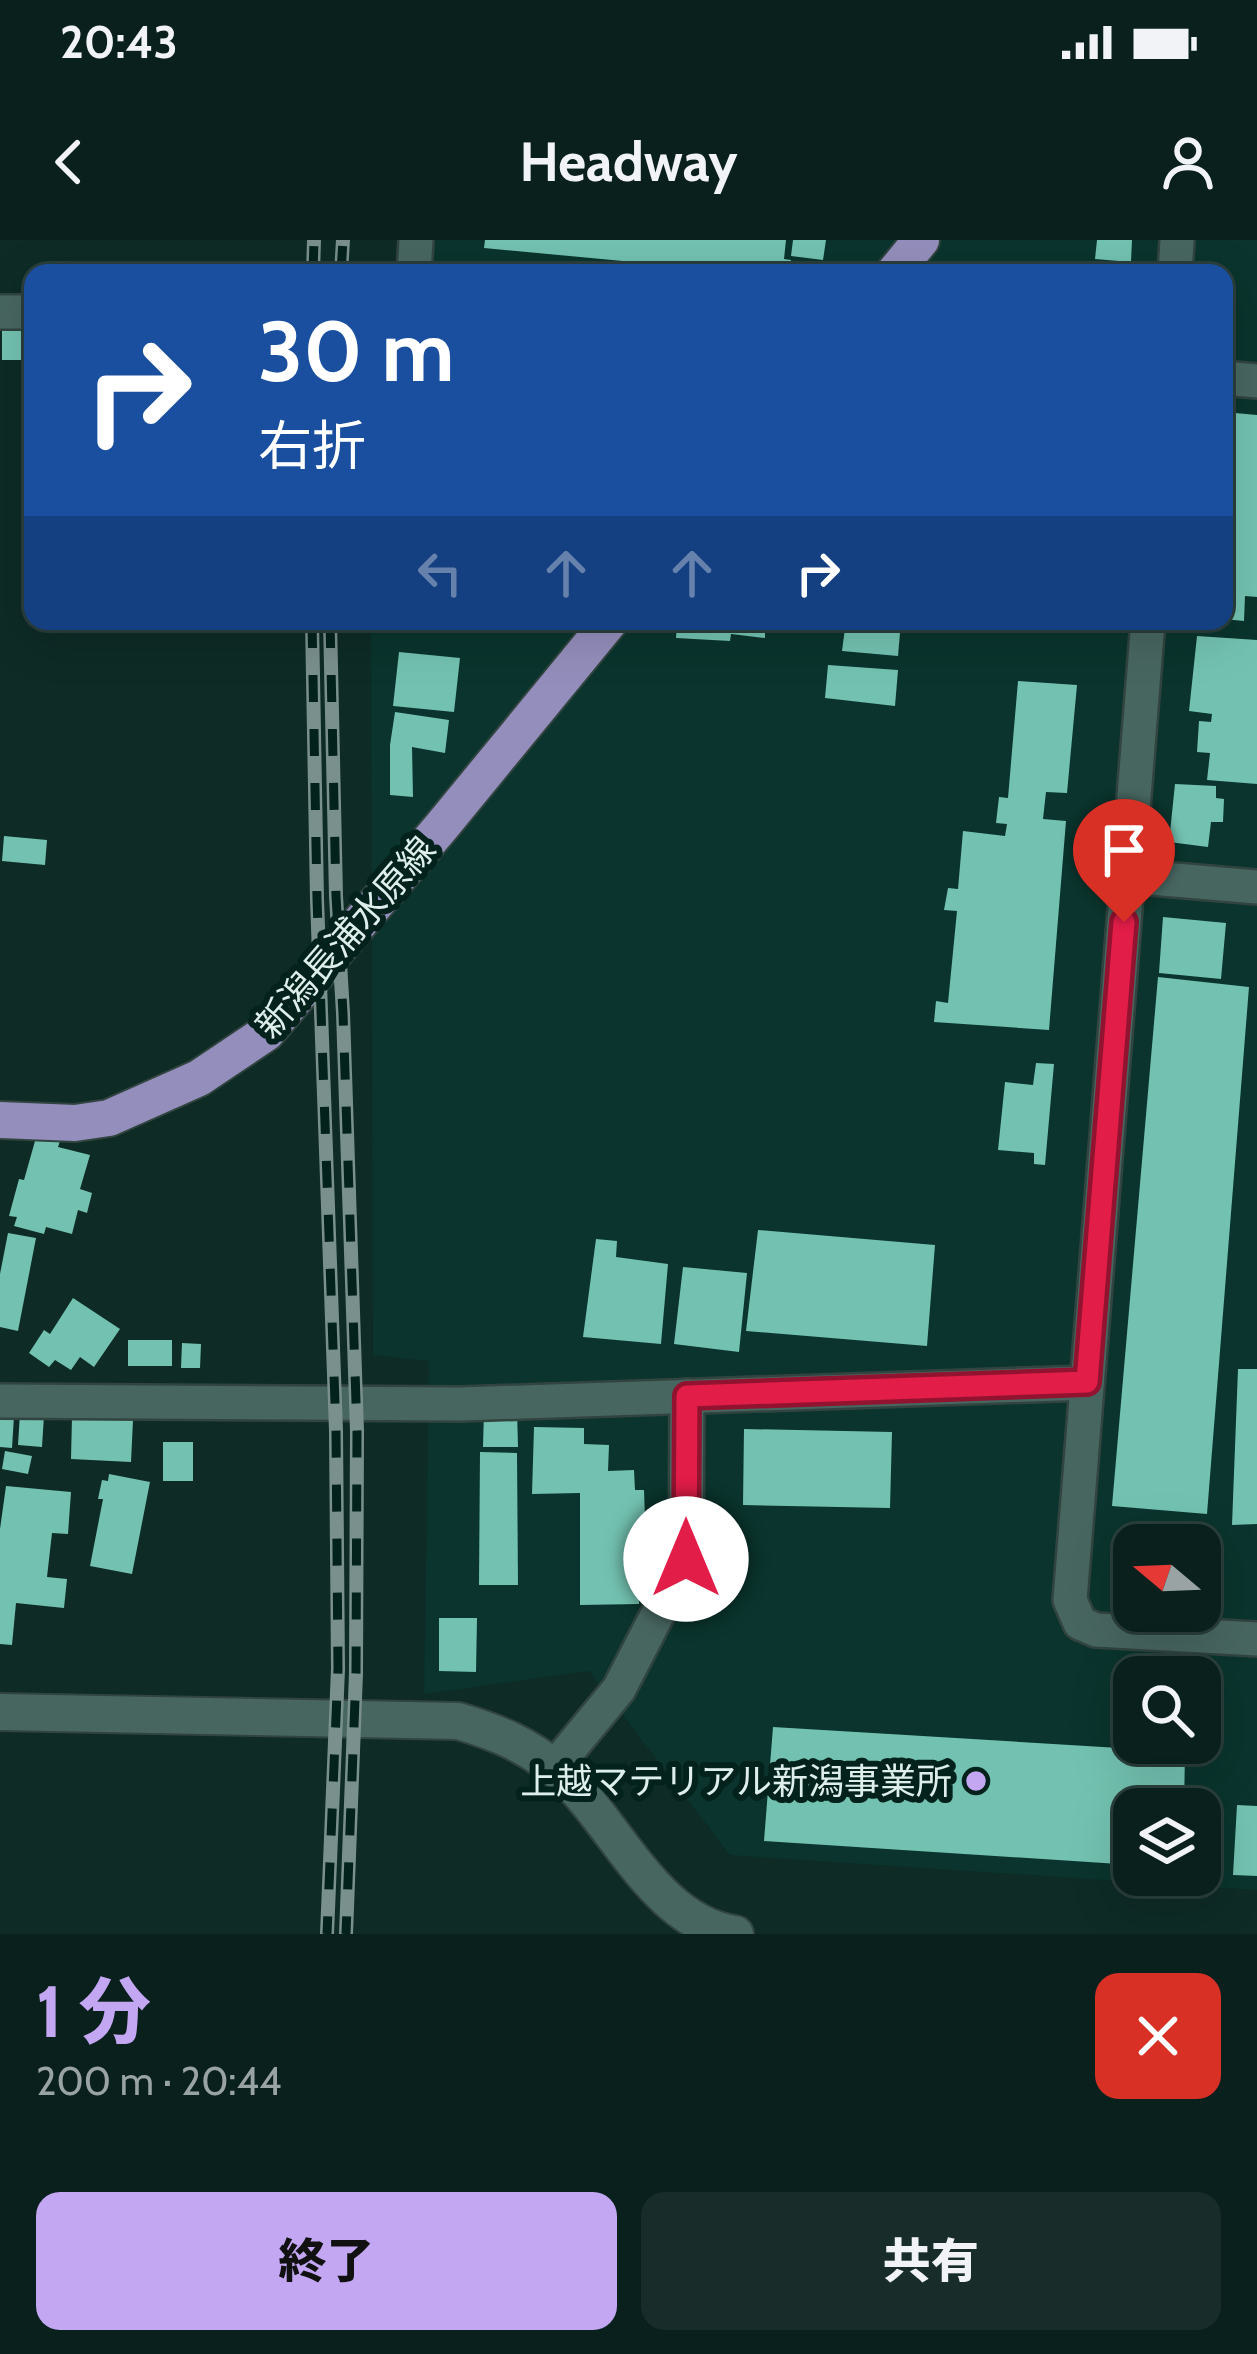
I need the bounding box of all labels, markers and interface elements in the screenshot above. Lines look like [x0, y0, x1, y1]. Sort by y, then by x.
text: 20:43 [60, 15, 178, 69]
icon: back [36, 129, 102, 195]
text: Headway [520, 129, 737, 195]
icon: person [1155, 129, 1221, 195]
text: 30 m [258, 300, 454, 402]
icon: right [60, 312, 216, 468]
text: 右折 [258, 413, 366, 479]
icon: left [407, 540, 473, 606]
icon: ahead [533, 540, 599, 606]
icon: ahead [659, 540, 725, 606]
icon: right [785, 540, 851, 606]
pin [1073, 799, 1175, 922]
icon: arrive [1091, 817, 1157, 883]
street label: 新潟長浦水原線 [246, 827, 444, 1047]
position arrow [623, 1496, 749, 1622]
north arrow [1113, 1524, 1221, 1632]
map controls [1113, 1524, 1221, 1896]
button: search [1113, 1656, 1221, 1764]
place label: 上越マテリアル新潟事業所 [520, 1759, 952, 1803]
marker: 上越マテリアル新潟事業所 [963, 1768, 989, 1794]
button: layers [1113, 1788, 1221, 1896]
text: 1 分 [36, 1968, 151, 2055]
button: close [1095, 1973, 1221, 2099]
text: 200 m · 20:44 [36, 2057, 282, 2105]
button: 終了 [36, 2192, 617, 2330]
button: 共有 [641, 2192, 1221, 2330]

